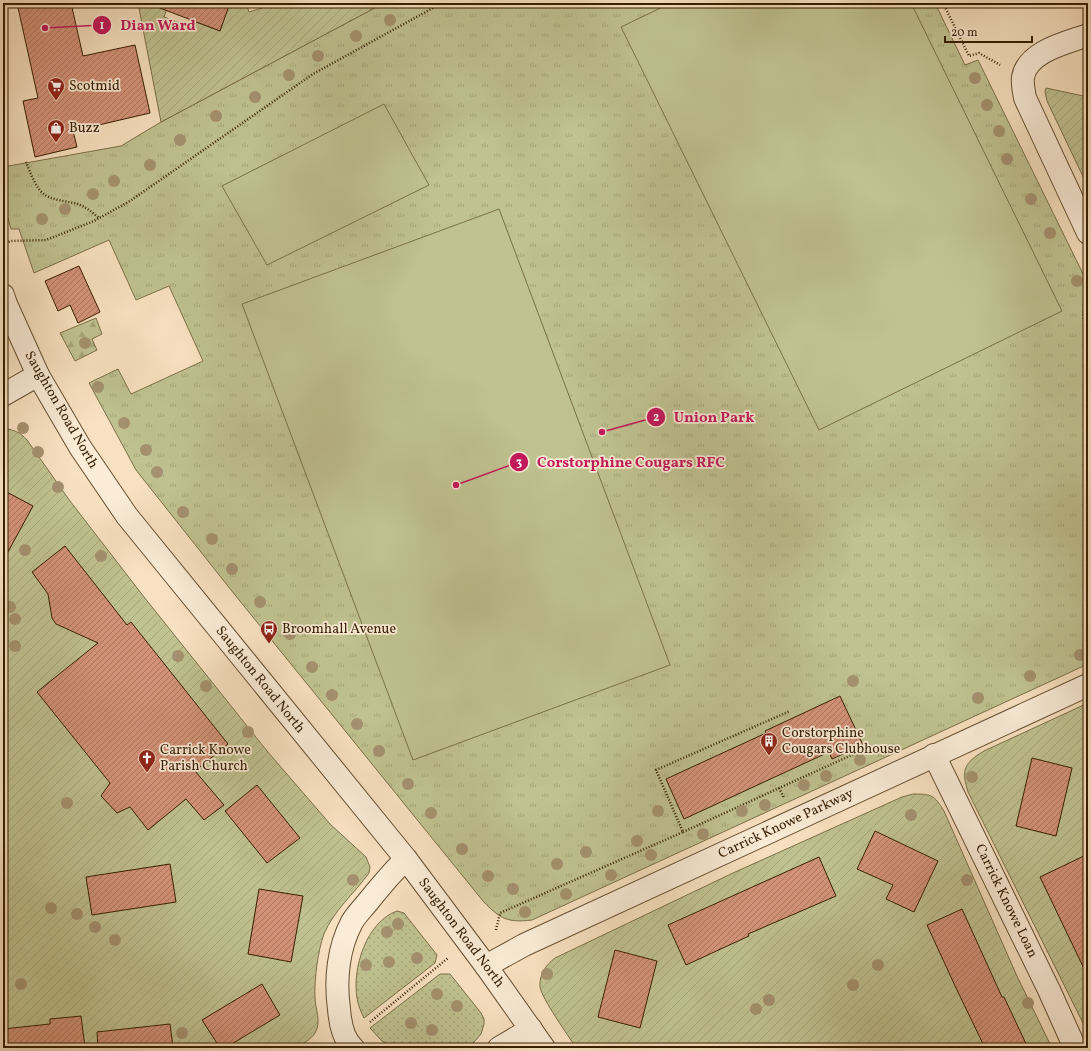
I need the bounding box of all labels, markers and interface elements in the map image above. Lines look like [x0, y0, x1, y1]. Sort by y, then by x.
callout: Dian Ward [92, 12, 204, 39]
text: Dian Ward [120, 16, 196, 37]
text: 1 [100, 18, 105, 34]
scale bar [945, 18, 1032, 44]
text: 20 m [951, 25, 978, 41]
supermarket icon: Scotmid [46, 76, 66, 101]
place label: Scotmid [69, 77, 120, 96]
shop icon: Buzz [46, 118, 66, 143]
place label: Buzz [69, 119, 100, 138]
street label: Saughton Road North [20, 348, 102, 472]
callout: Union Park [646, 404, 762, 431]
text: Union Park [674, 408, 754, 429]
text: 2 [653, 410, 659, 426]
callout: Corstorphine Cougars RFC [509, 448, 732, 475]
text: Corstorphine Cougars RFC [537, 453, 725, 474]
text: 3 [516, 455, 522, 471]
bus stop icon: Broomhall Avenue [259, 619, 279, 644]
place label: Broomhall Avenue [282, 620, 397, 639]
street label: Saughton Road North [211, 622, 309, 738]
place label: Corstorphine Cougars Clubhouse [782, 724, 901, 759]
building icon: Corstorphine Cougars Clubhouse [759, 731, 779, 756]
place label: Carrick Knowe Parish Church [160, 741, 251, 776]
church icon: Carrick Knowe Parish Church [137, 748, 157, 773]
street label: Carrick Knowe Parkway [715, 784, 857, 864]
street label: Carrick Knowe Loan [970, 841, 1042, 961]
street label: Saughton Road North [413, 874, 509, 992]

